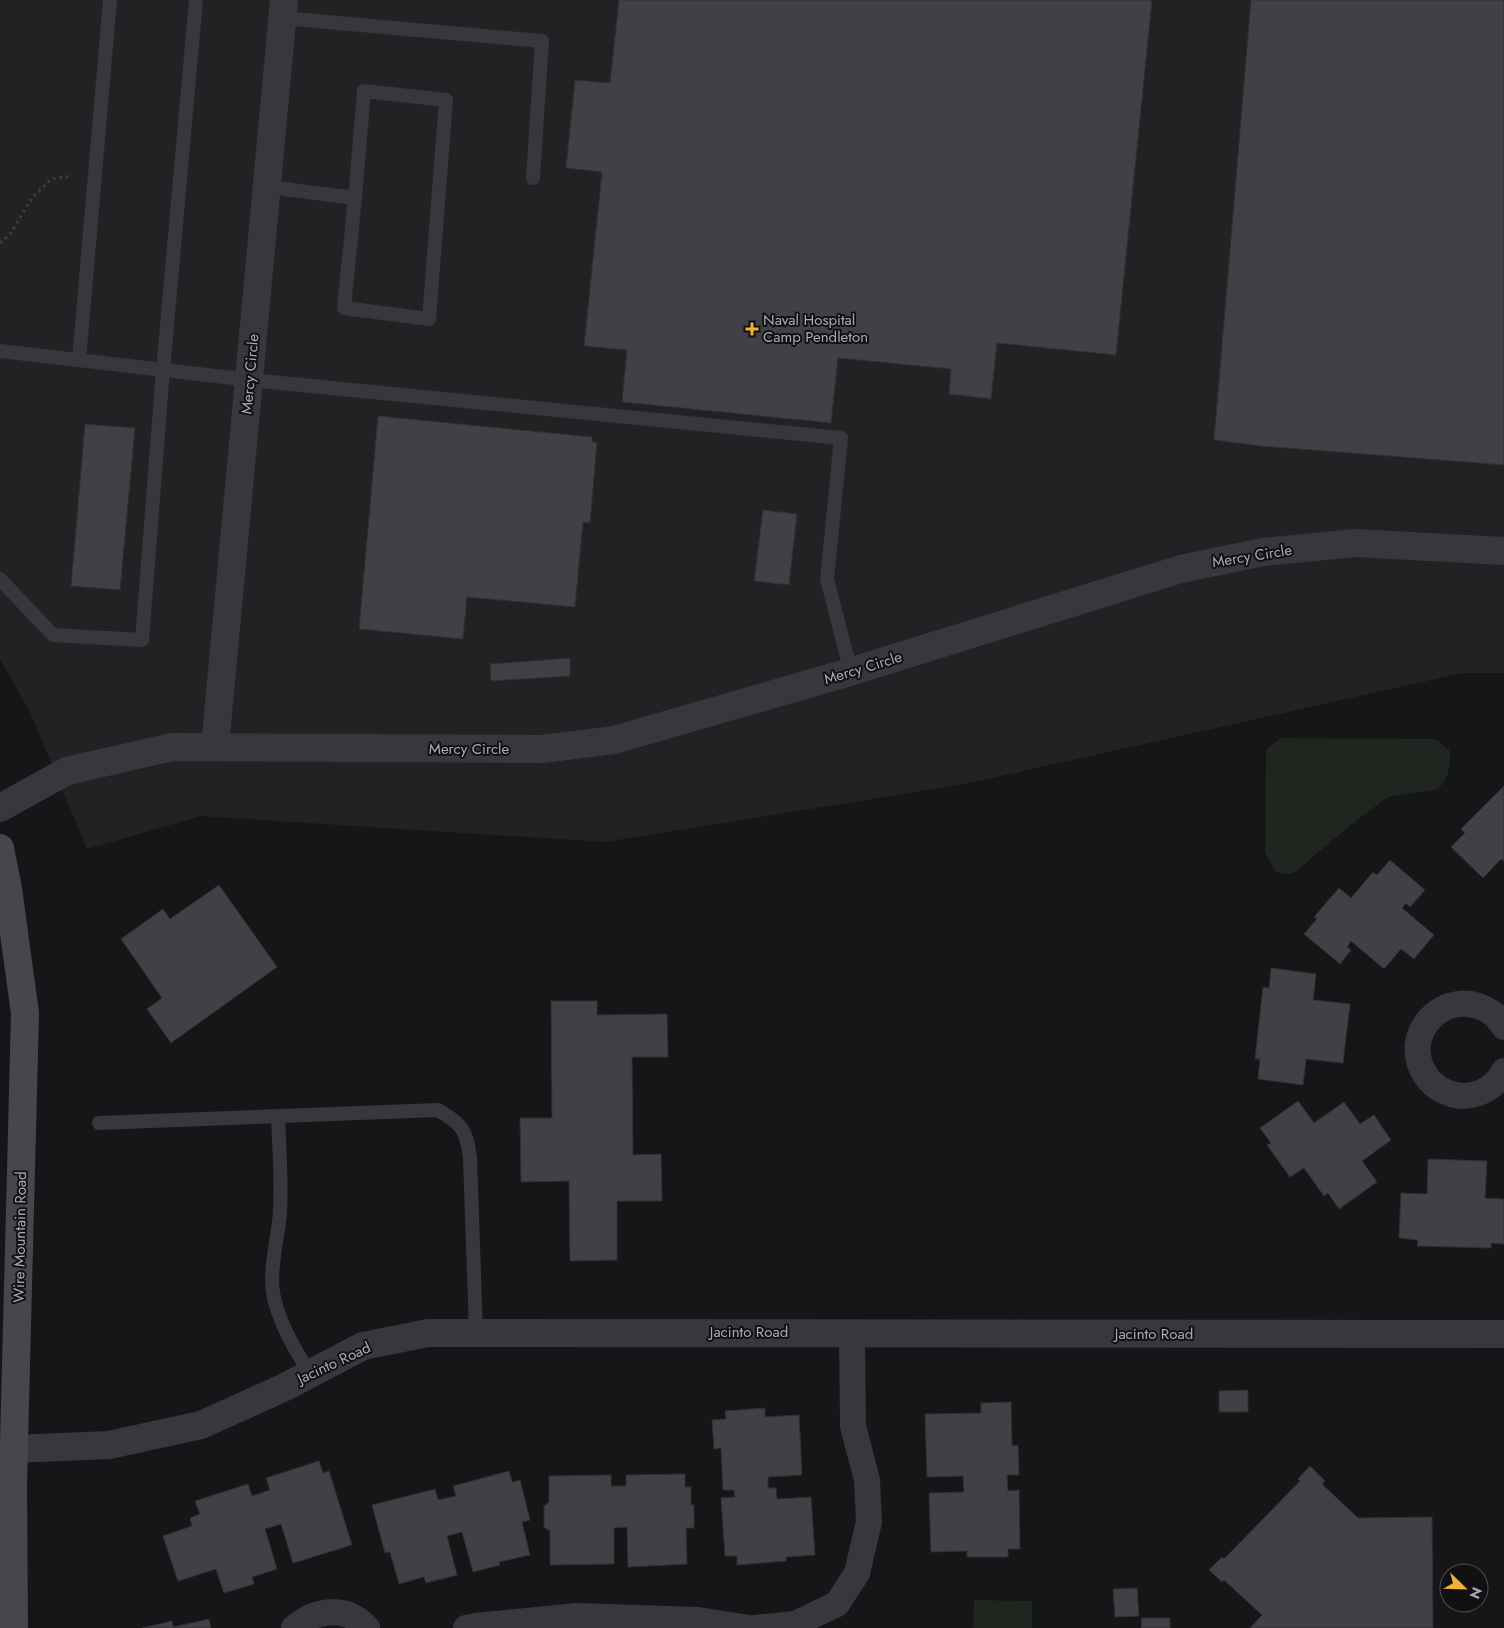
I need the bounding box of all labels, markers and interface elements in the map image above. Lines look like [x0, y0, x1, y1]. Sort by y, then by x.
place label: Naval Hospital Camp Pendleton [763, 309, 868, 348]
marker: Naval Hospital Camp Pendleton [745, 322, 759, 336]
street label: Mercy Circle [236, 333, 264, 415]
street label: Mercy Circle [1211, 539, 1294, 573]
street label: Mercy Circle [821, 646, 905, 690]
street label: Mercy Circle [429, 738, 510, 760]
street label: Wire Mountain Road [8, 1171, 32, 1303]
street label: Jacinto Road [708, 1321, 788, 1343]
street label: Jacinto Road [1113, 1323, 1193, 1345]
street label: Jacinto Road [292, 1336, 374, 1390]
north arrow [1439, 1563, 1489, 1613]
text: N [1465, 1584, 1487, 1602]

